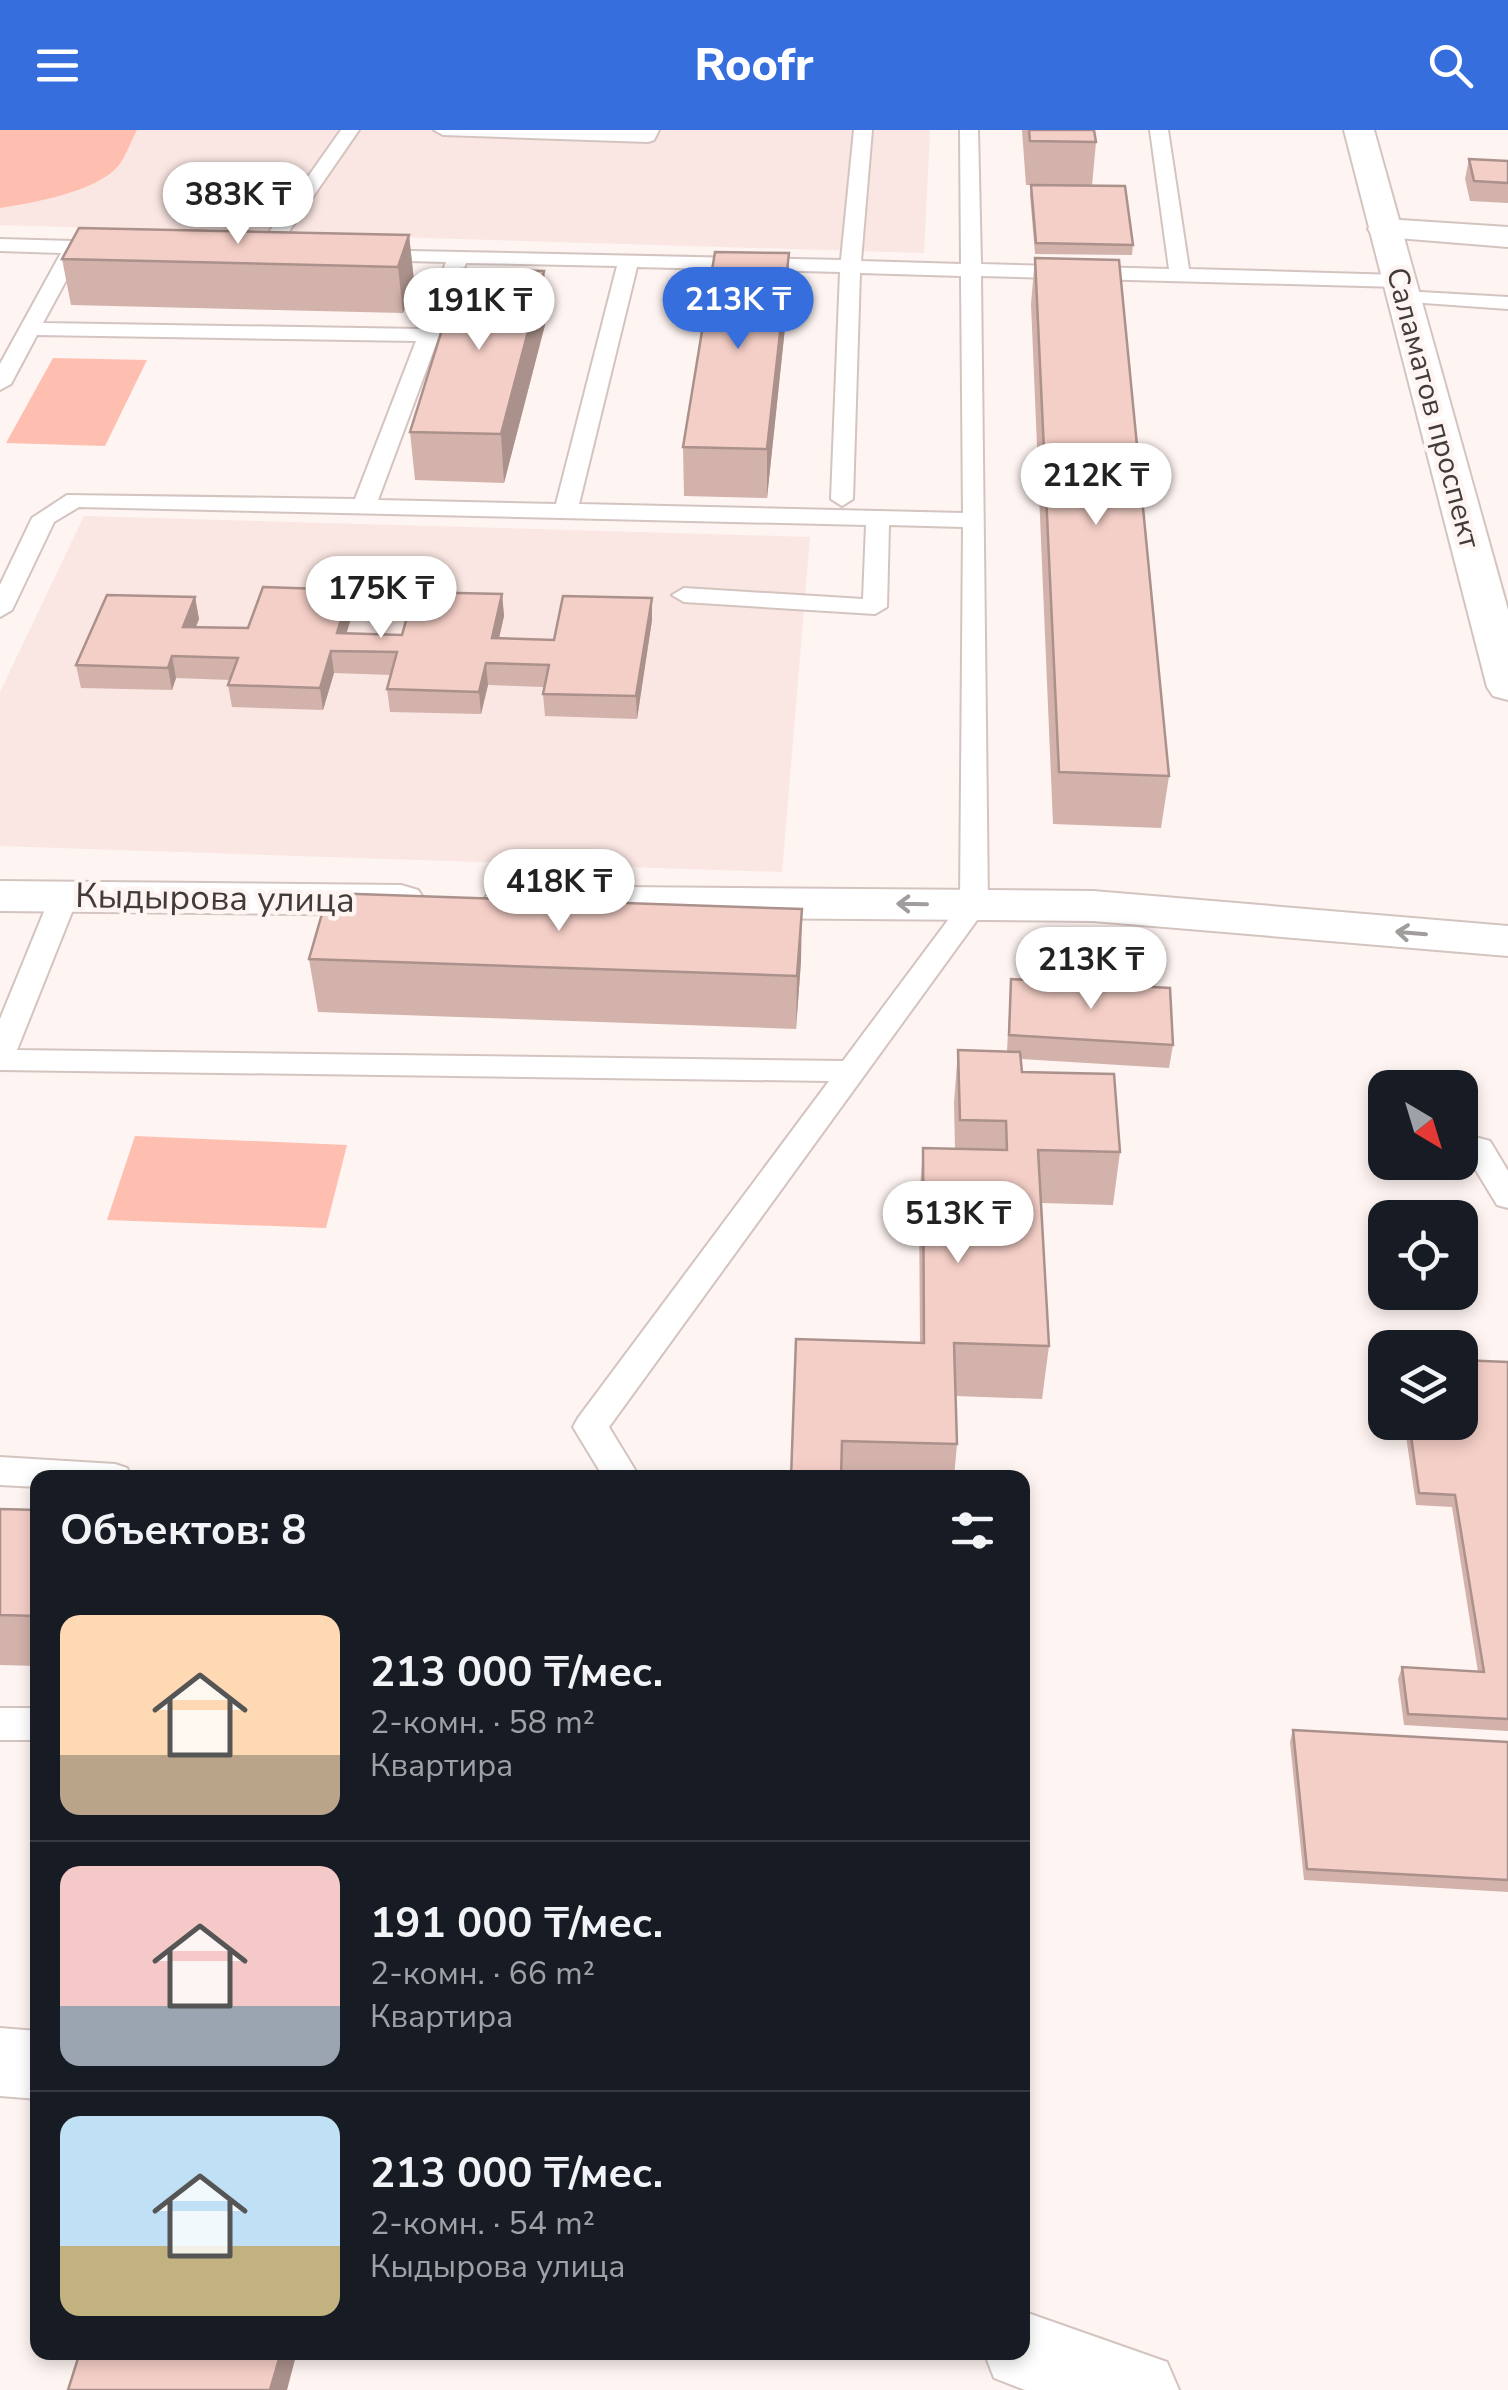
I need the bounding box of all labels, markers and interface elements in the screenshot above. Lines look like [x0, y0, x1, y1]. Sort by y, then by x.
text: Roofr [694, 35, 814, 96]
icon: menu [30, 38, 85, 93]
icon: search [1423, 38, 1478, 93]
pin: 383K ₸ [157, 162, 319, 247]
text: 383K ₸ [185, 173, 291, 216]
street label: Саламатов проспект [1376, 263, 1490, 554]
pin: 213K ₸ [657, 267, 819, 352]
pin: 191K ₸ [398, 268, 560, 353]
text: 213K ₸ [685, 278, 791, 321]
text: 191K ₸ [426, 279, 532, 322]
pin: 212K ₸ [1015, 443, 1177, 528]
text: 212K ₸ [1043, 454, 1149, 497]
pin: 175K ₸ [300, 556, 462, 641]
text: 175K ₸ [328, 567, 434, 610]
pin: 418K ₸ [478, 849, 640, 934]
text: 418K ₸ [506, 860, 612, 903]
street label: Кыдырова улица [75, 872, 355, 924]
one-way arrow [896, 894, 928, 914]
one-way arrow [1395, 923, 1427, 942]
pin: 213K ₸ [1010, 927, 1172, 1012]
text: 213K ₸ [1038, 938, 1144, 981]
north arrow [1368, 1070, 1478, 1180]
map controls [1368, 1070, 1478, 1440]
pin: 513K ₸ [877, 1181, 1039, 1266]
text: 513K ₸ [905, 1192, 1011, 1235]
button: locate [1368, 1200, 1478, 1310]
button: layers [1368, 1330, 1478, 1440]
text: Объектов: 8 [60, 1502, 306, 1559]
icon: filters [945, 1503, 1000, 1558]
text: 213 000 ₸/мес. [370, 1644, 663, 1701]
icon: home [140, 1655, 260, 1775]
text: 2-комн. · 58 m² [370, 1701, 595, 1744]
text: Квартира [370, 1744, 513, 1787]
text: 191 000 ₸/мес. [370, 1895, 663, 1952]
icon: home [140, 1906, 260, 2026]
text: 2-комн. · 66 m² [370, 1952, 595, 1995]
text: Квартира [370, 1995, 513, 2038]
text: 213 000 ₸/мес. [370, 2145, 663, 2202]
icon: home [140, 2156, 260, 2276]
text: 2-комн. · 54 m² [370, 2202, 595, 2245]
text: Кыдырова улица [370, 2245, 626, 2288]

